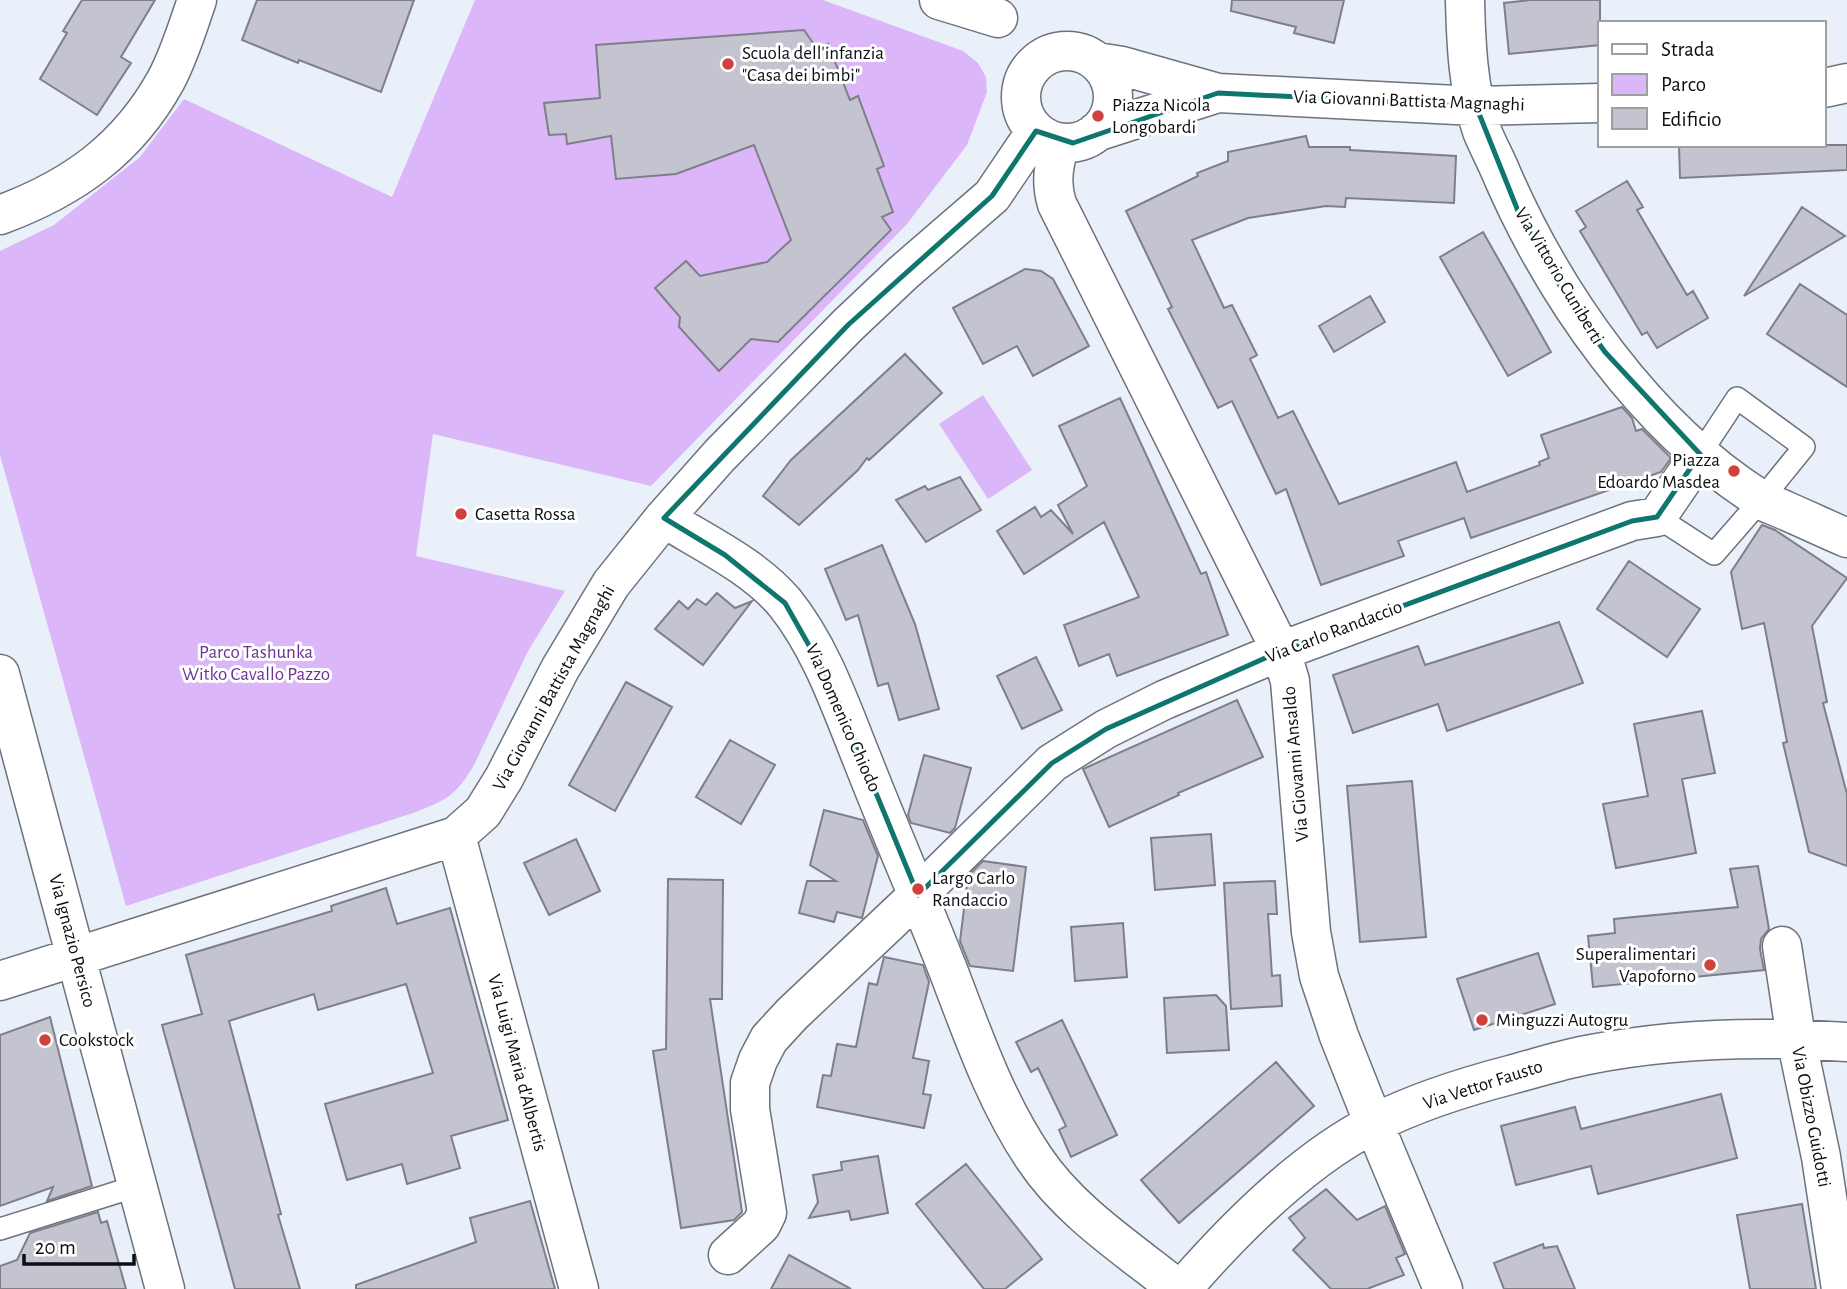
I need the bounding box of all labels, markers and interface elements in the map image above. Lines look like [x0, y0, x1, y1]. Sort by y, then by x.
legend [1598, 21, 1826, 147]
text: Strada [1661, 39, 1715, 60]
place label: Scuola dell'infanzia "Casa dei bimbi" [742, 44, 884, 85]
marker: Scuola dell'infanzia "Casa dei bimbi" [720, 56, 736, 72]
text: Parco [1661, 74, 1706, 95]
street label: Via Giovanni Battista Magnaghi [1293, 87, 1525, 115]
place label: Piazza Nicola Longobardi [1112, 96, 1211, 137]
marker: Piazza Nicola Longobardi [1090, 108, 1106, 124]
text: Edificio [1661, 109, 1722, 130]
street label: Via Vittorio Cuniberti [1511, 204, 1607, 348]
place label: Piazza Edoardo Masdea [1597, 451, 1720, 492]
marker: Piazza Edoardo Masdea [1726, 463, 1742, 479]
place label: Casetta Rossa [475, 505, 576, 524]
marker: Casetta Rossa [453, 506, 469, 522]
street label: Via Giovanni Battista Magnaghi [490, 582, 618, 794]
street label: Via Carlo Randaccio [1263, 597, 1405, 667]
street label: Via Domenico Chiodo [802, 641, 884, 795]
park label: Parco Tashunka Witko Cavallo Pazzo [182, 643, 330, 684]
street label: Via Giovanni Ansaldo [1280, 685, 1312, 843]
place label: Largo Carlo Randaccio [932, 869, 1015, 910]
street label: Via Ignazio Persico [45, 872, 99, 1010]
marker: Largo Carlo Randaccio [910, 881, 926, 897]
place label: Superalimentari Vapoforno [1576, 945, 1696, 986]
marker: Superalimentari Vapoforno [1702, 957, 1718, 973]
street label: Via Luigi Maria d'Albertis [484, 972, 550, 1154]
place label: Minguzzi Autogru [1496, 1011, 1629, 1030]
marker: Minguzzi Autogru [1474, 1012, 1490, 1028]
place label: Cookstock [59, 1031, 134, 1050]
marker: Cookstock [37, 1032, 53, 1048]
street label: Via Obizzo Guidotti [1788, 1045, 1834, 1189]
street label: Via Vettor Fausto [1421, 1057, 1545, 1113]
scale bar [24, 1222, 135, 1266]
text: 20 m [35, 1237, 76, 1258]

